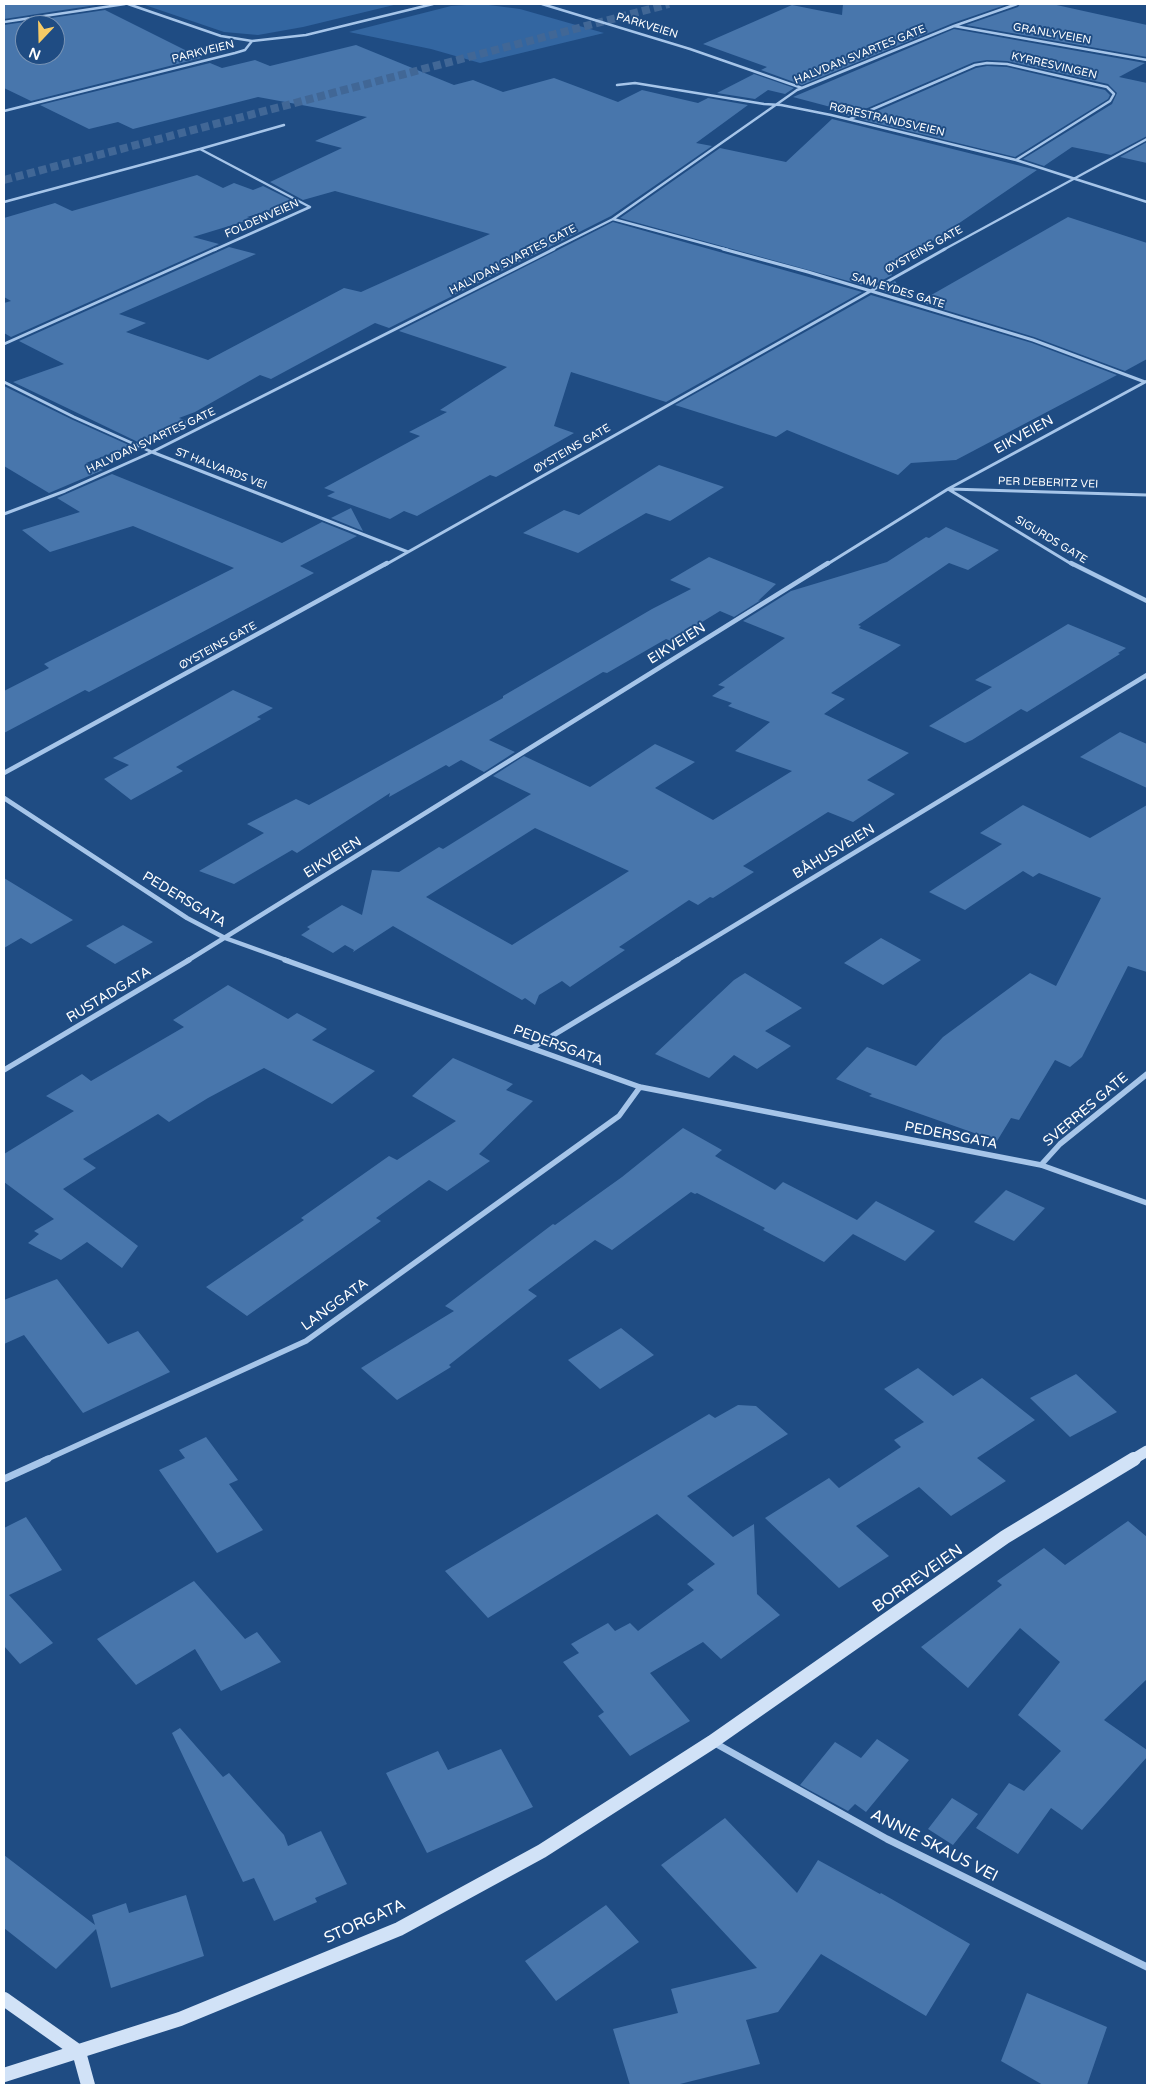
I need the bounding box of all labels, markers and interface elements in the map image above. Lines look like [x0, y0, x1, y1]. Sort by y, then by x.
street label: PARKVEIEN [614, 10, 680, 42]
north arrow [15, 15, 65, 65]
street label: GRANLYVEIEN [1012, 21, 1092, 47]
street label: HALVDAN SVARTES GATE [792, 23, 928, 87]
street label: PARKVEIEN [170, 38, 236, 66]
text: N [27, 44, 43, 63]
street label: KYRRESVINGEN [1010, 50, 1098, 82]
street label: RØRESTRANDSVEIEN [828, 100, 946, 140]
street label: FOLDENVEIEN [223, 197, 301, 241]
street label: HALVDAN SVARTES GATE [447, 222, 579, 298]
street label: ØYSTEINS GATE [883, 223, 965, 277]
street label: SAM EYDES GATE [850, 271, 946, 311]
street label: HALVDAN SVARTES GATE [84, 405, 218, 477]
street label: EIKVEIEN [991, 412, 1057, 458]
street label: ØYSTEINS GATE [531, 422, 613, 476]
street label: ST HALVARDS VEI [173, 445, 269, 493]
street label: PER DEBERITZ VEI [998, 475, 1098, 491]
street label: SIGURDS GATE [1013, 513, 1089, 567]
street label: ØYSTEINS GATE [177, 619, 259, 673]
street label: EIKVEIEN [645, 620, 709, 668]
street label: BÅHUSVEIEN [790, 821, 878, 883]
street label: EIKVEIEN [301, 834, 365, 882]
street label: PEDERSGATA [139, 868, 229, 932]
street label: RUSTADGATA [64, 963, 154, 1027]
street label: PEDERSGATA [511, 1022, 605, 1070]
street label: SVERRES GATE [1040, 1070, 1132, 1150]
street label: PEDERSGATA [903, 1119, 999, 1153]
street label: LANGGATA [298, 1275, 372, 1335]
street label: BORREVEIEN [869, 1541, 967, 1617]
street label: ANNIE SKAUS VEI [867, 1806, 1001, 1886]
street label: STORGATA [321, 1896, 409, 1948]

